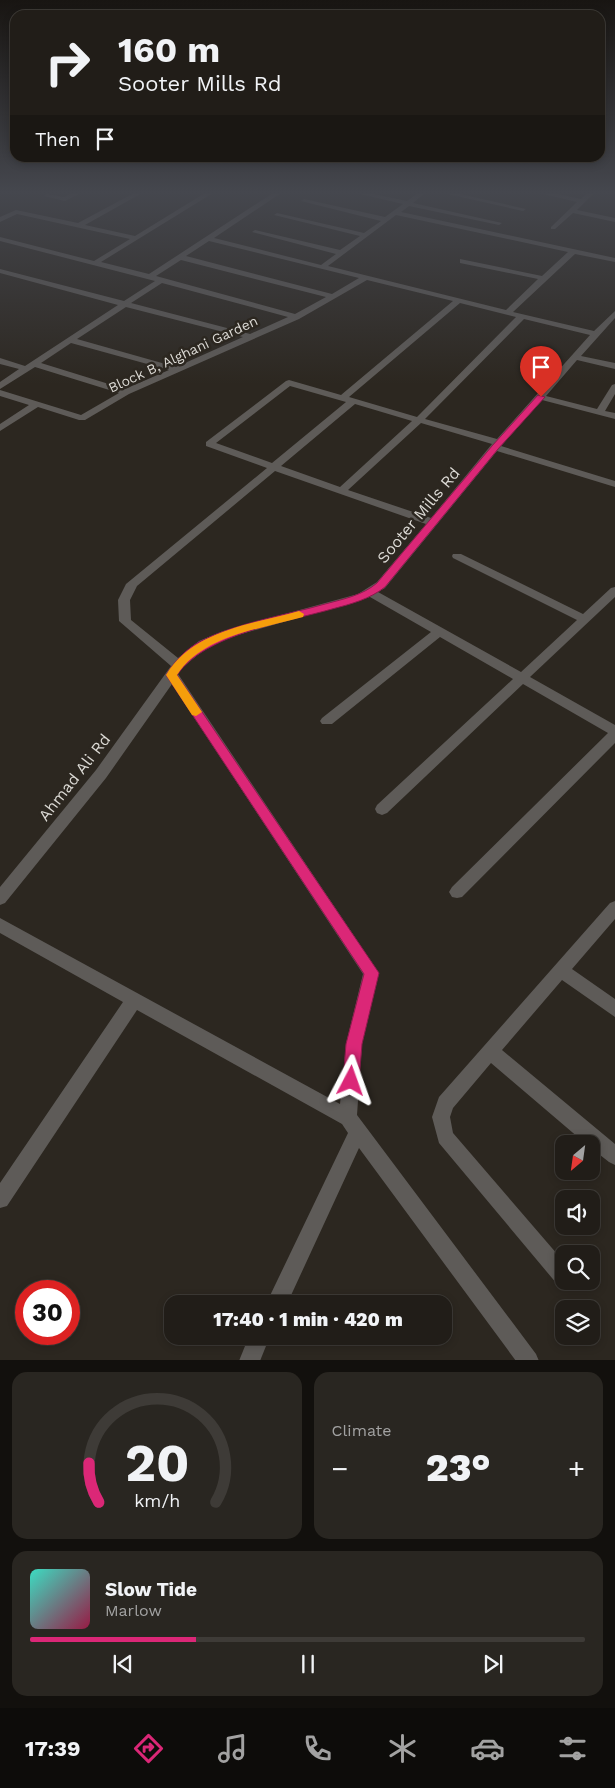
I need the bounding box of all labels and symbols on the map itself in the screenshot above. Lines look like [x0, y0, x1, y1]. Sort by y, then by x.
street label: Block B, Alghani Garden [106, 312, 260, 396]
pin [520, 346, 562, 397]
street label: Sooter Mills Rd [373, 464, 464, 567]
street label: Ahmad Ali Rd [35, 730, 114, 825]
position arrow [324, 1054, 376, 1106]
north arrow [555, 1135, 600, 1180]
speed limit sign: 30 [15, 1280, 80, 1345]

